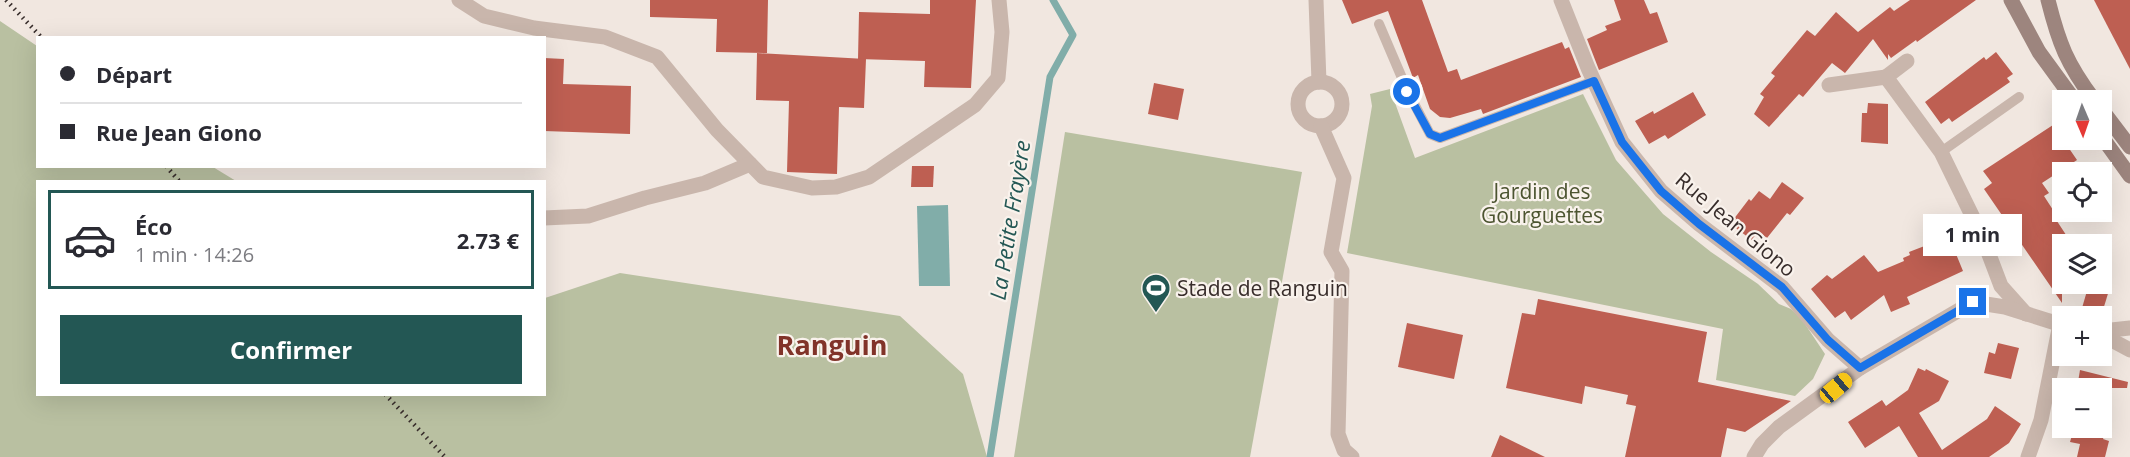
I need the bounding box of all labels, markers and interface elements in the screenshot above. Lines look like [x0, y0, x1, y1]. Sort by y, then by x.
text: Départ [96, 59, 172, 89]
route start [1393, 78, 1420, 105]
north arrow [2052, 90, 2112, 150]
map controls [2052, 90, 2112, 438]
text: Rue Jean Giono [96, 117, 262, 147]
water label: La Petite Frayère [982, 138, 1036, 302]
button: locate [2052, 162, 2112, 222]
street label: Rue Jean Giono [1670, 165, 1802, 283]
park label: Jardin des Gourguettes [1481, 177, 1603, 229]
text: Éco [135, 211, 172, 241]
icon: car [63, 213, 117, 267]
callout: 1 min [1924, 215, 2022, 257]
text: 1 min [1945, 221, 2000, 248]
text: 2.73 € [457, 225, 519, 255]
button: layers [2052, 234, 2112, 294]
text: 1 min · 14:26 [135, 241, 254, 268]
sports icon: Stade de Ranguin [1140, 272, 1172, 314]
place label: Stade de Ranguin [1177, 274, 1348, 302]
route end [1959, 288, 1986, 315]
button: + [2052, 306, 2112, 366]
button: Confirmer [60, 315, 522, 384]
district label: Ranguin [777, 326, 887, 363]
car [1816, 370, 1856, 406]
button: − [2052, 378, 2112, 438]

